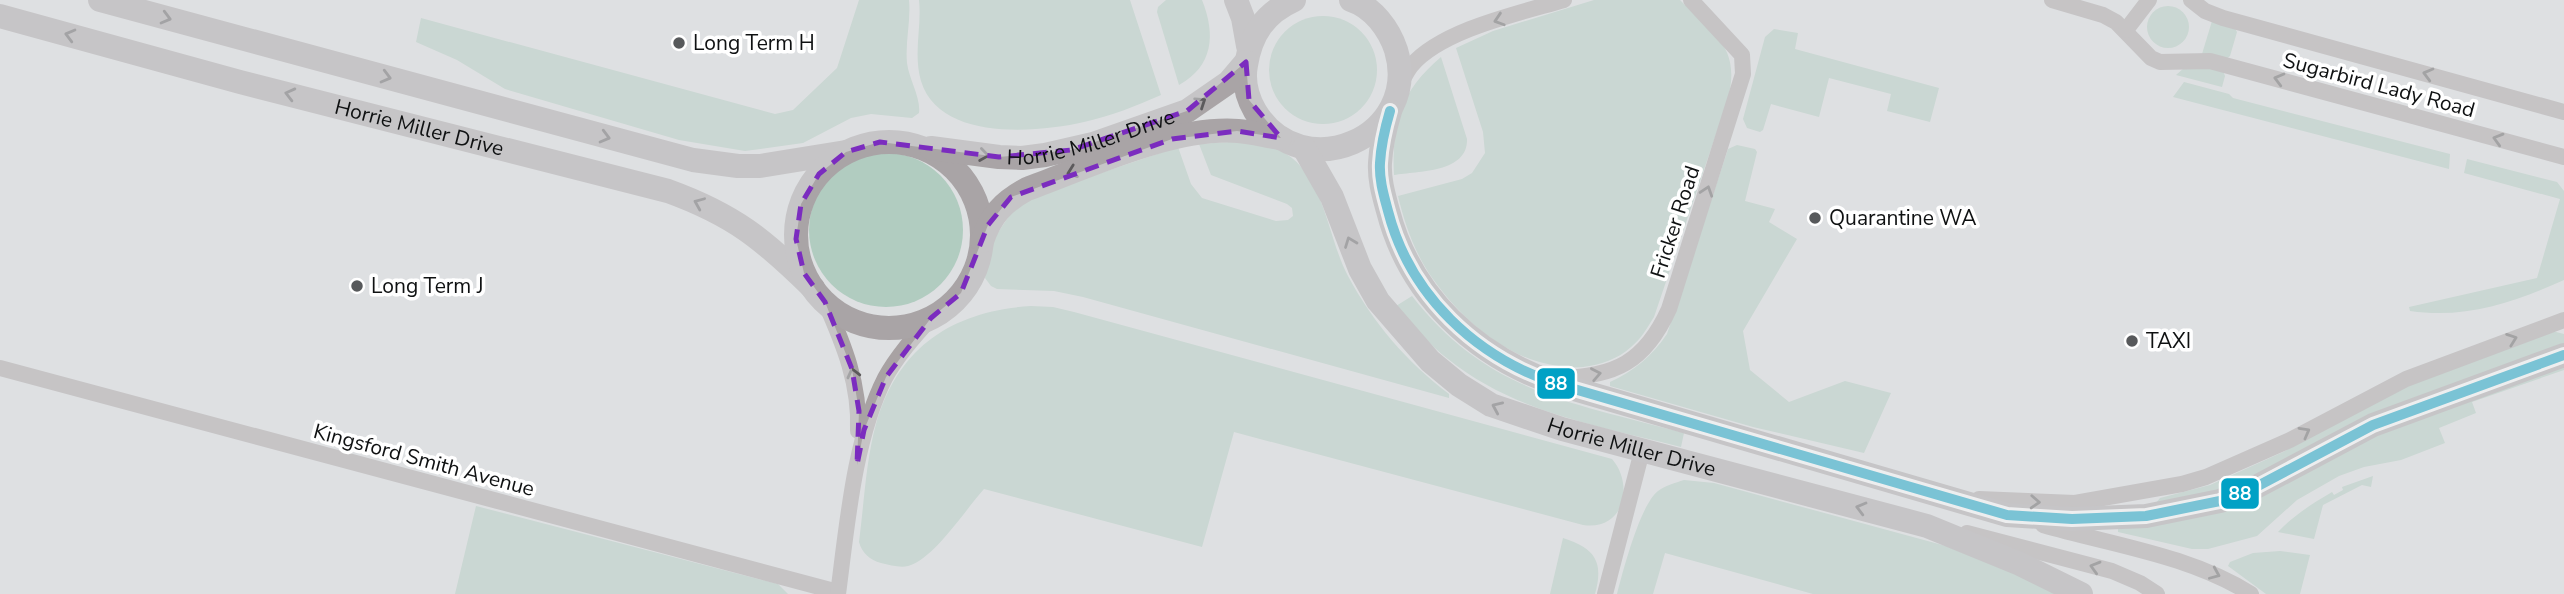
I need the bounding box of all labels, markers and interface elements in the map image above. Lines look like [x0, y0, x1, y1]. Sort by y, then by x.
one-way arrow [160, 9, 172, 24]
one-way arrow [1494, 12, 1506, 27]
one-way arrow [64, 29, 76, 43]
place label: Long Term H [693, 29, 815, 57]
marker: Long Term H [671, 35, 687, 51]
street label: Sugarbird Lady Road [2280, 46, 2478, 124]
one-way arrow [2422, 68, 2434, 82]
one-way arrow [380, 69, 392, 84]
one-way arrow [2273, 73, 2285, 88]
one-way arrow [284, 88, 296, 102]
street label: Horrie Miller Drive [332, 93, 507, 163]
one-way arrow [1193, 97, 1206, 110]
street label: Horrie Miller Drive [1006, 102, 1178, 172]
one-way arrow [599, 128, 611, 143]
one-way arrow [2493, 132, 2505, 147]
one-way arrow [978, 148, 990, 163]
street label: Fricker Road [1644, 162, 1706, 282]
one-way arrow [1067, 164, 1079, 178]
one-way arrow [1699, 185, 1714, 197]
one-way arrow [693, 197, 705, 211]
place label: Quarantine WA [1829, 204, 1977, 232]
marker: Quarantine WA [1807, 210, 1823, 226]
one-way arrow [1344, 236, 1358, 248]
place label: Long Term J [371, 272, 484, 300]
marker: Long Term J [349, 278, 365, 294]
place label: TAXI [2146, 327, 2191, 355]
marker: TAXI [2124, 333, 2140, 349]
one-way arrow [2506, 333, 2518, 347]
one-way arrow [847, 367, 861, 379]
line badge: 88 [1536, 367, 1576, 400]
one-way arrow [1590, 368, 1602, 383]
text: 88 [1545, 371, 1567, 397]
one-way arrow [1492, 401, 1505, 415]
street label: Horrie Miller Drive [1543, 411, 1719, 483]
street label: Kingsford Smith Avenue [310, 417, 538, 503]
one-way arrow [2298, 427, 2310, 440]
line badge: 88 [2220, 477, 2260, 510]
text: 88 [2229, 481, 2251, 507]
one-way arrow [2029, 495, 2040, 510]
one-way arrow [1855, 502, 1867, 517]
one-way arrow [2089, 560, 2101, 575]
one-way arrow [2208, 566, 2220, 580]

